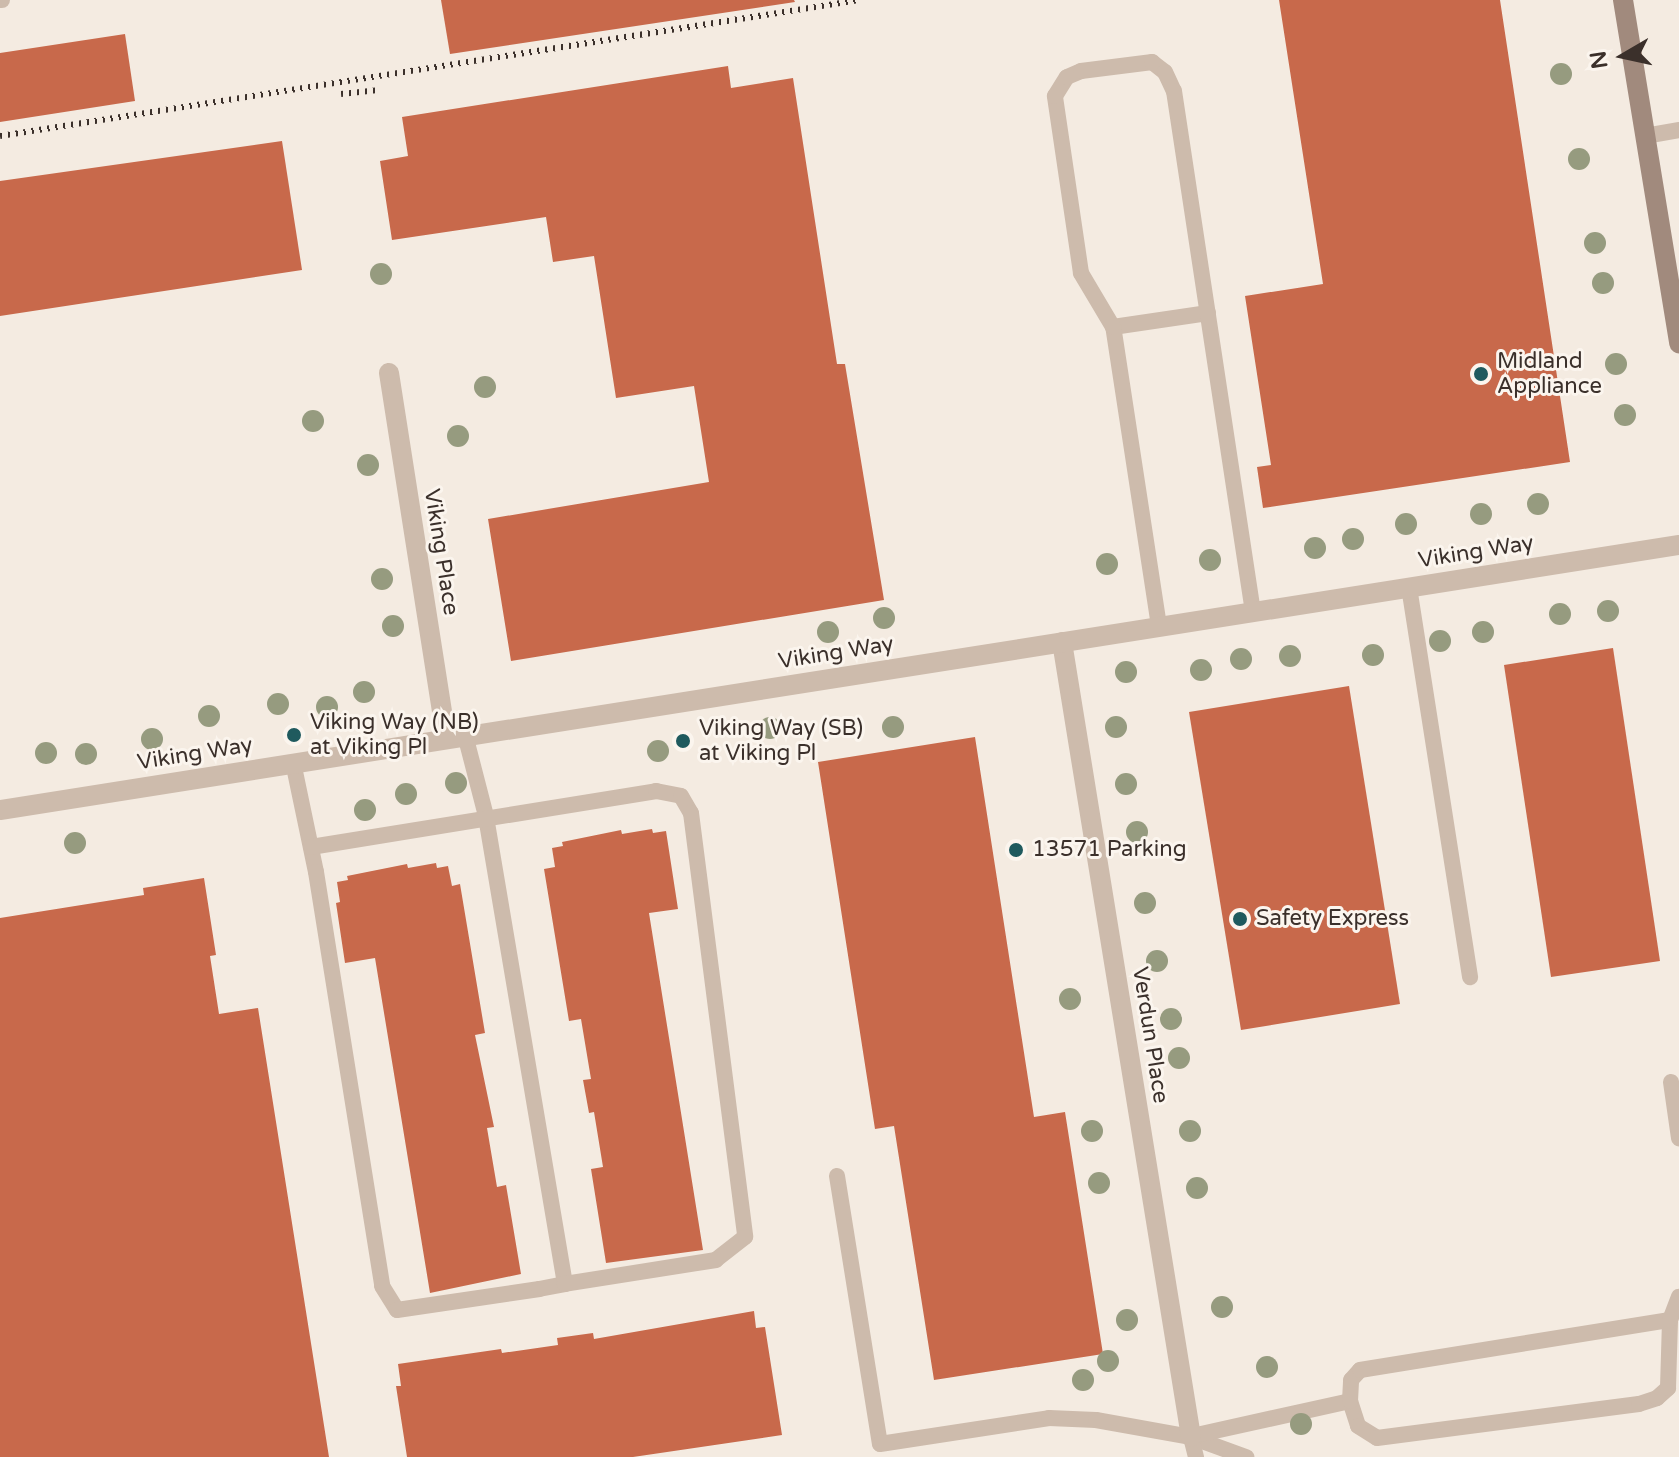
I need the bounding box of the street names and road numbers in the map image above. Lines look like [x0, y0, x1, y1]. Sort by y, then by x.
street label: Viking Place [418, 487, 464, 617]
street label: Viking Way [1416, 530, 1536, 574]
street label: Viking Way [776, 631, 896, 675]
street label: Viking Way [135, 732, 255, 776]
street label: Verdun Place [1126, 965, 1174, 1105]

